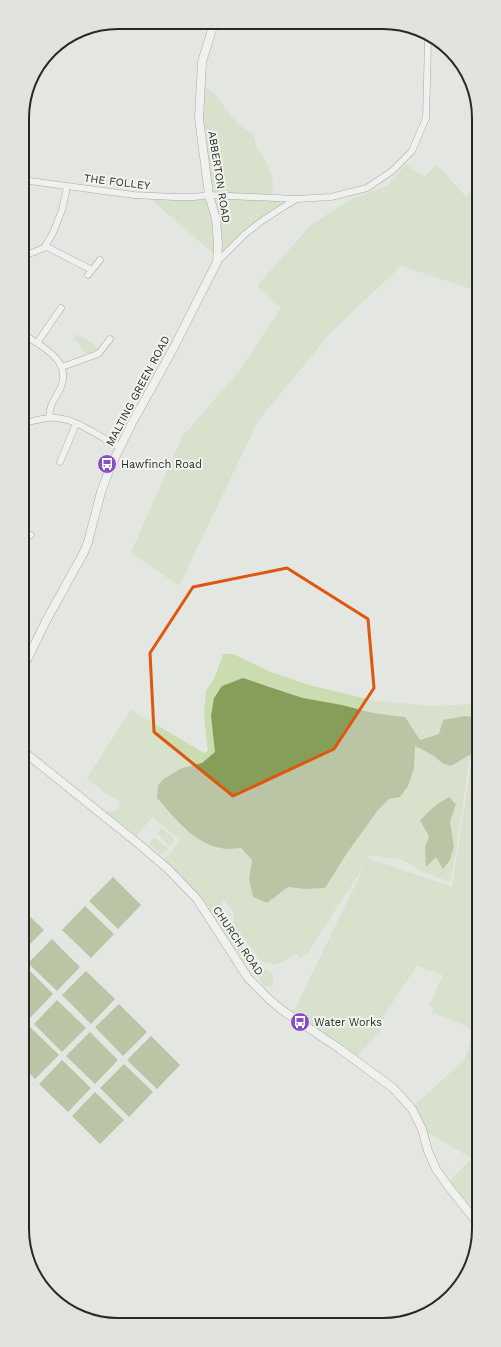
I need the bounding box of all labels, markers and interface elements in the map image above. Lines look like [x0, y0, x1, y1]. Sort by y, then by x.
street label: ABBERTON ROAD [205, 130, 233, 224]
street label: THE FOLLEY [83, 171, 152, 193]
street label: MALTING GREEN ROAD [103, 334, 173, 448]
bus stop icon: Hawfinch Road [96, 453, 118, 475]
place label: Hawfinch Road [121, 458, 202, 471]
street label: CHURCH ROAD [210, 904, 266, 978]
bus stop icon: Water Works [289, 1011, 311, 1033]
place label: Water Works [314, 1016, 382, 1029]

